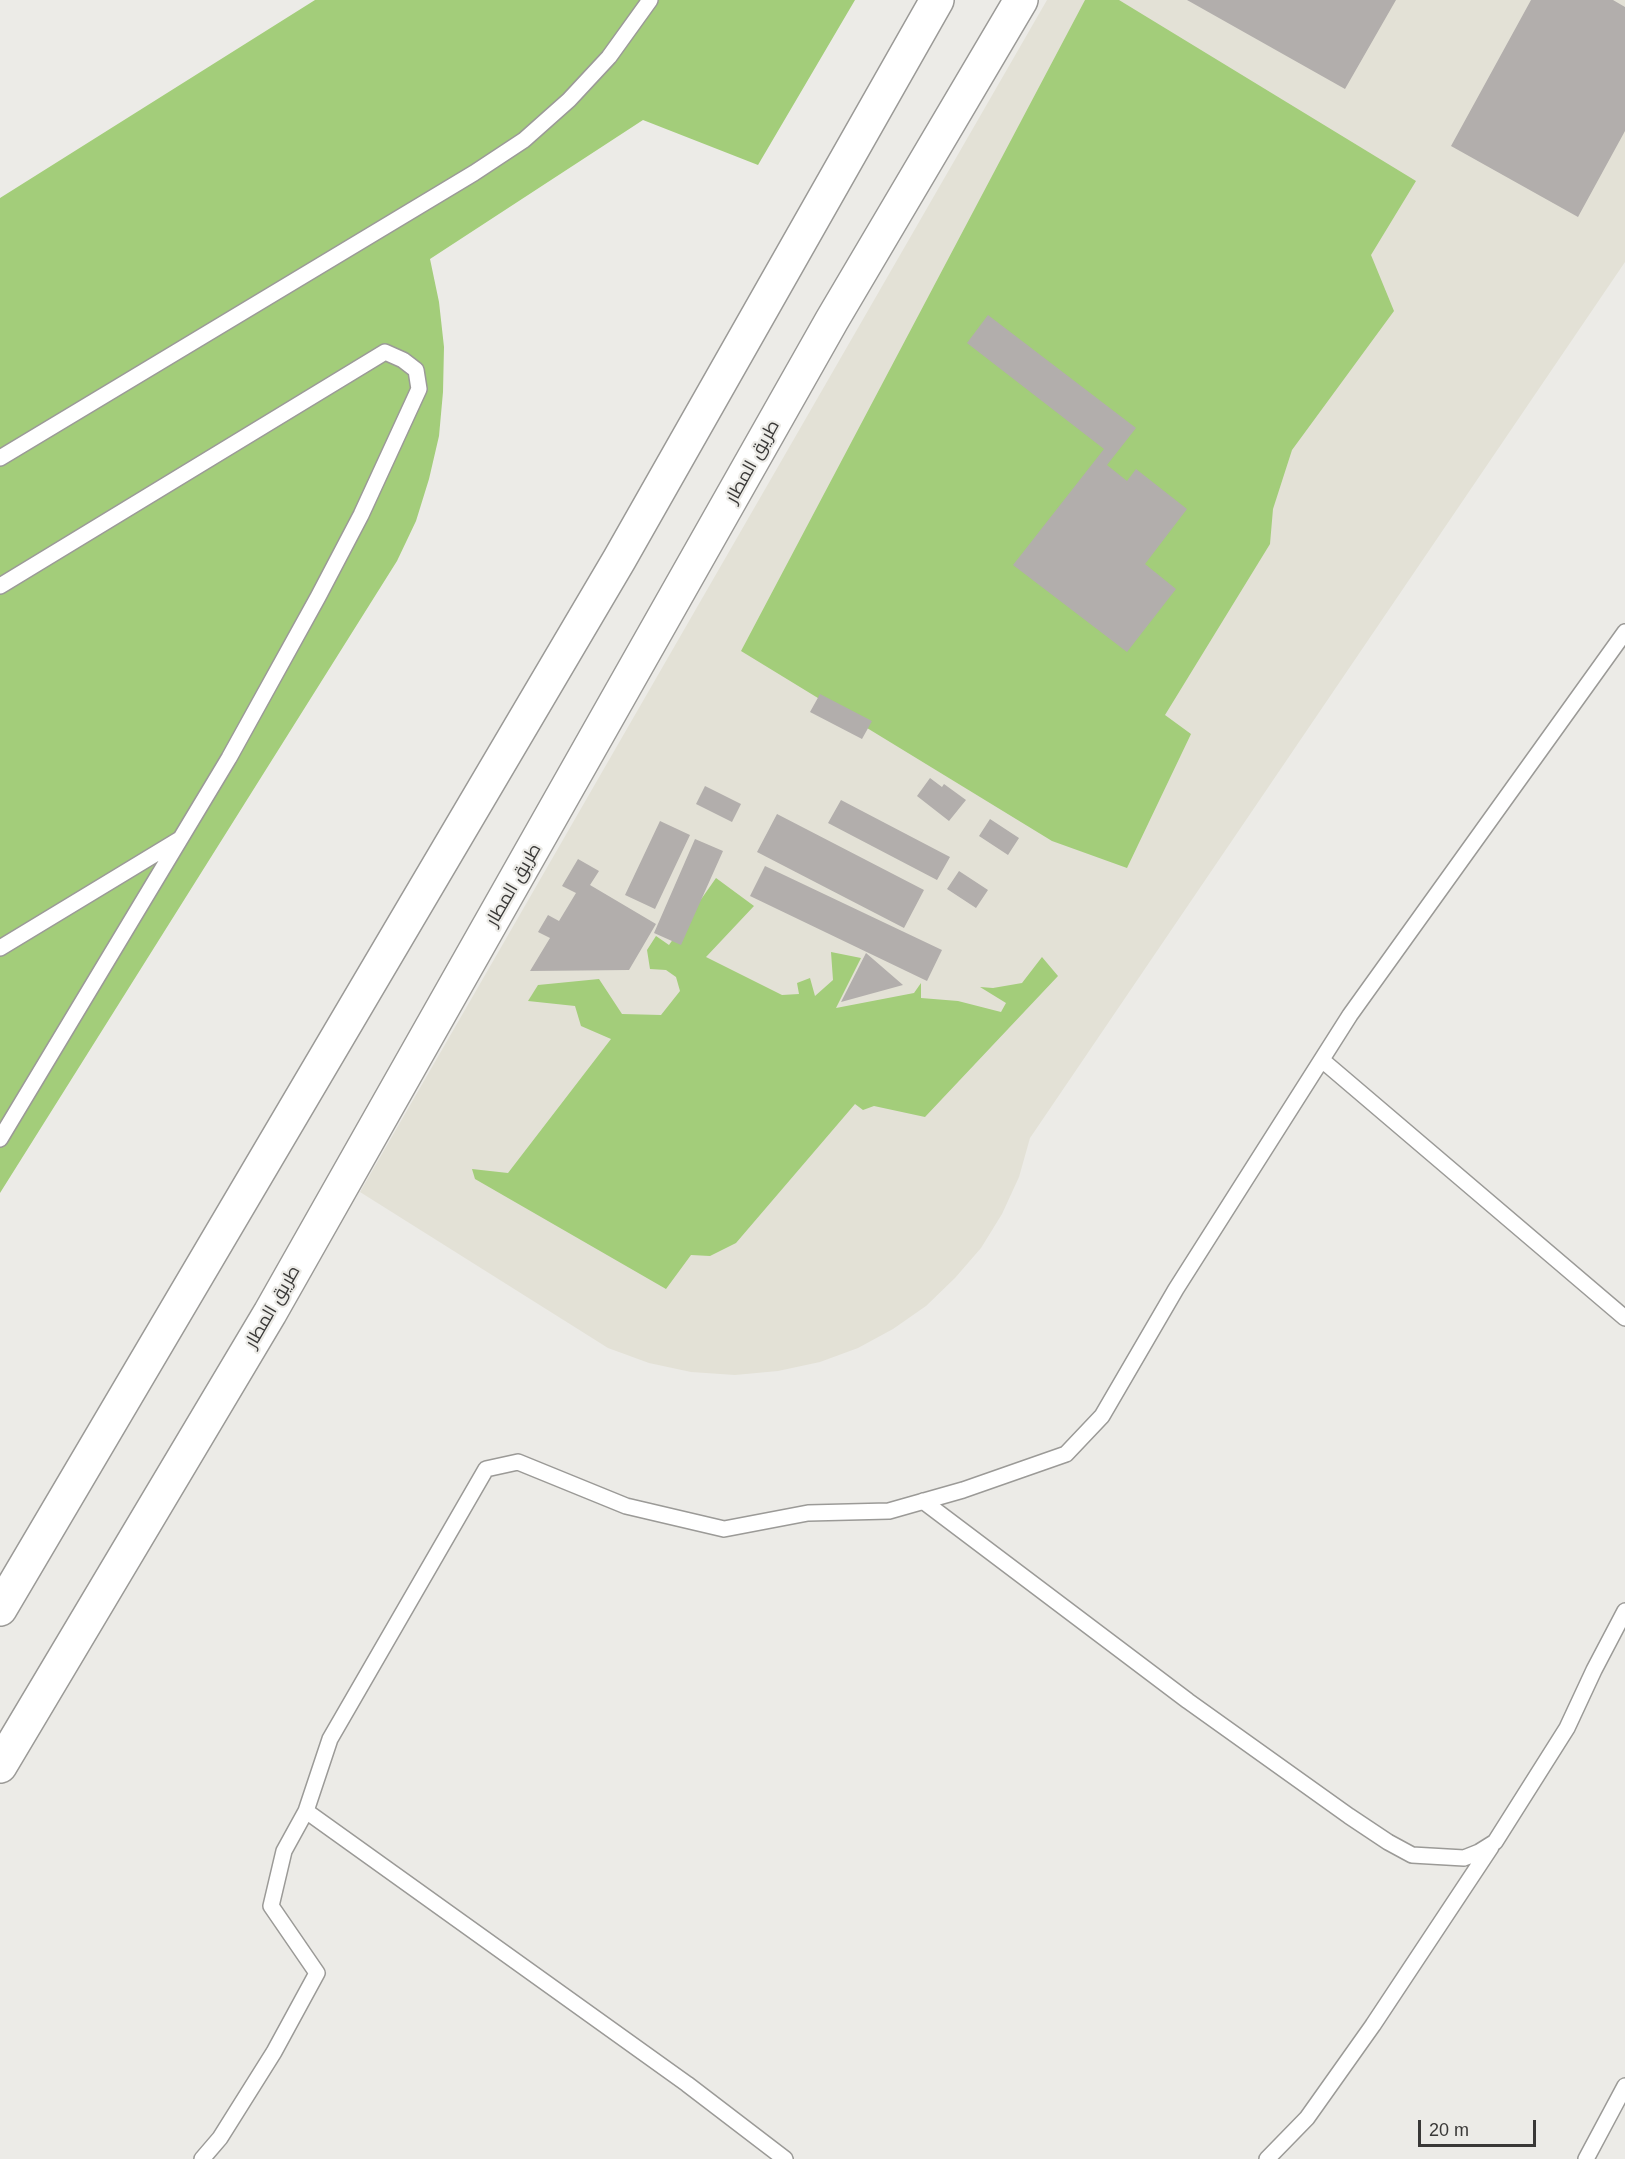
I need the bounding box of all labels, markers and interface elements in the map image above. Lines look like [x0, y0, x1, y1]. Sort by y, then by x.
street label: طريق المطار [721, 417, 785, 507]
street label: طريق المطار [482, 840, 546, 930]
street label: طريق المطار [241, 1262, 305, 1352]
scale bar [1421, 2108, 1540, 2146]
text: 20 m [1429, 2120, 1469, 2140]

